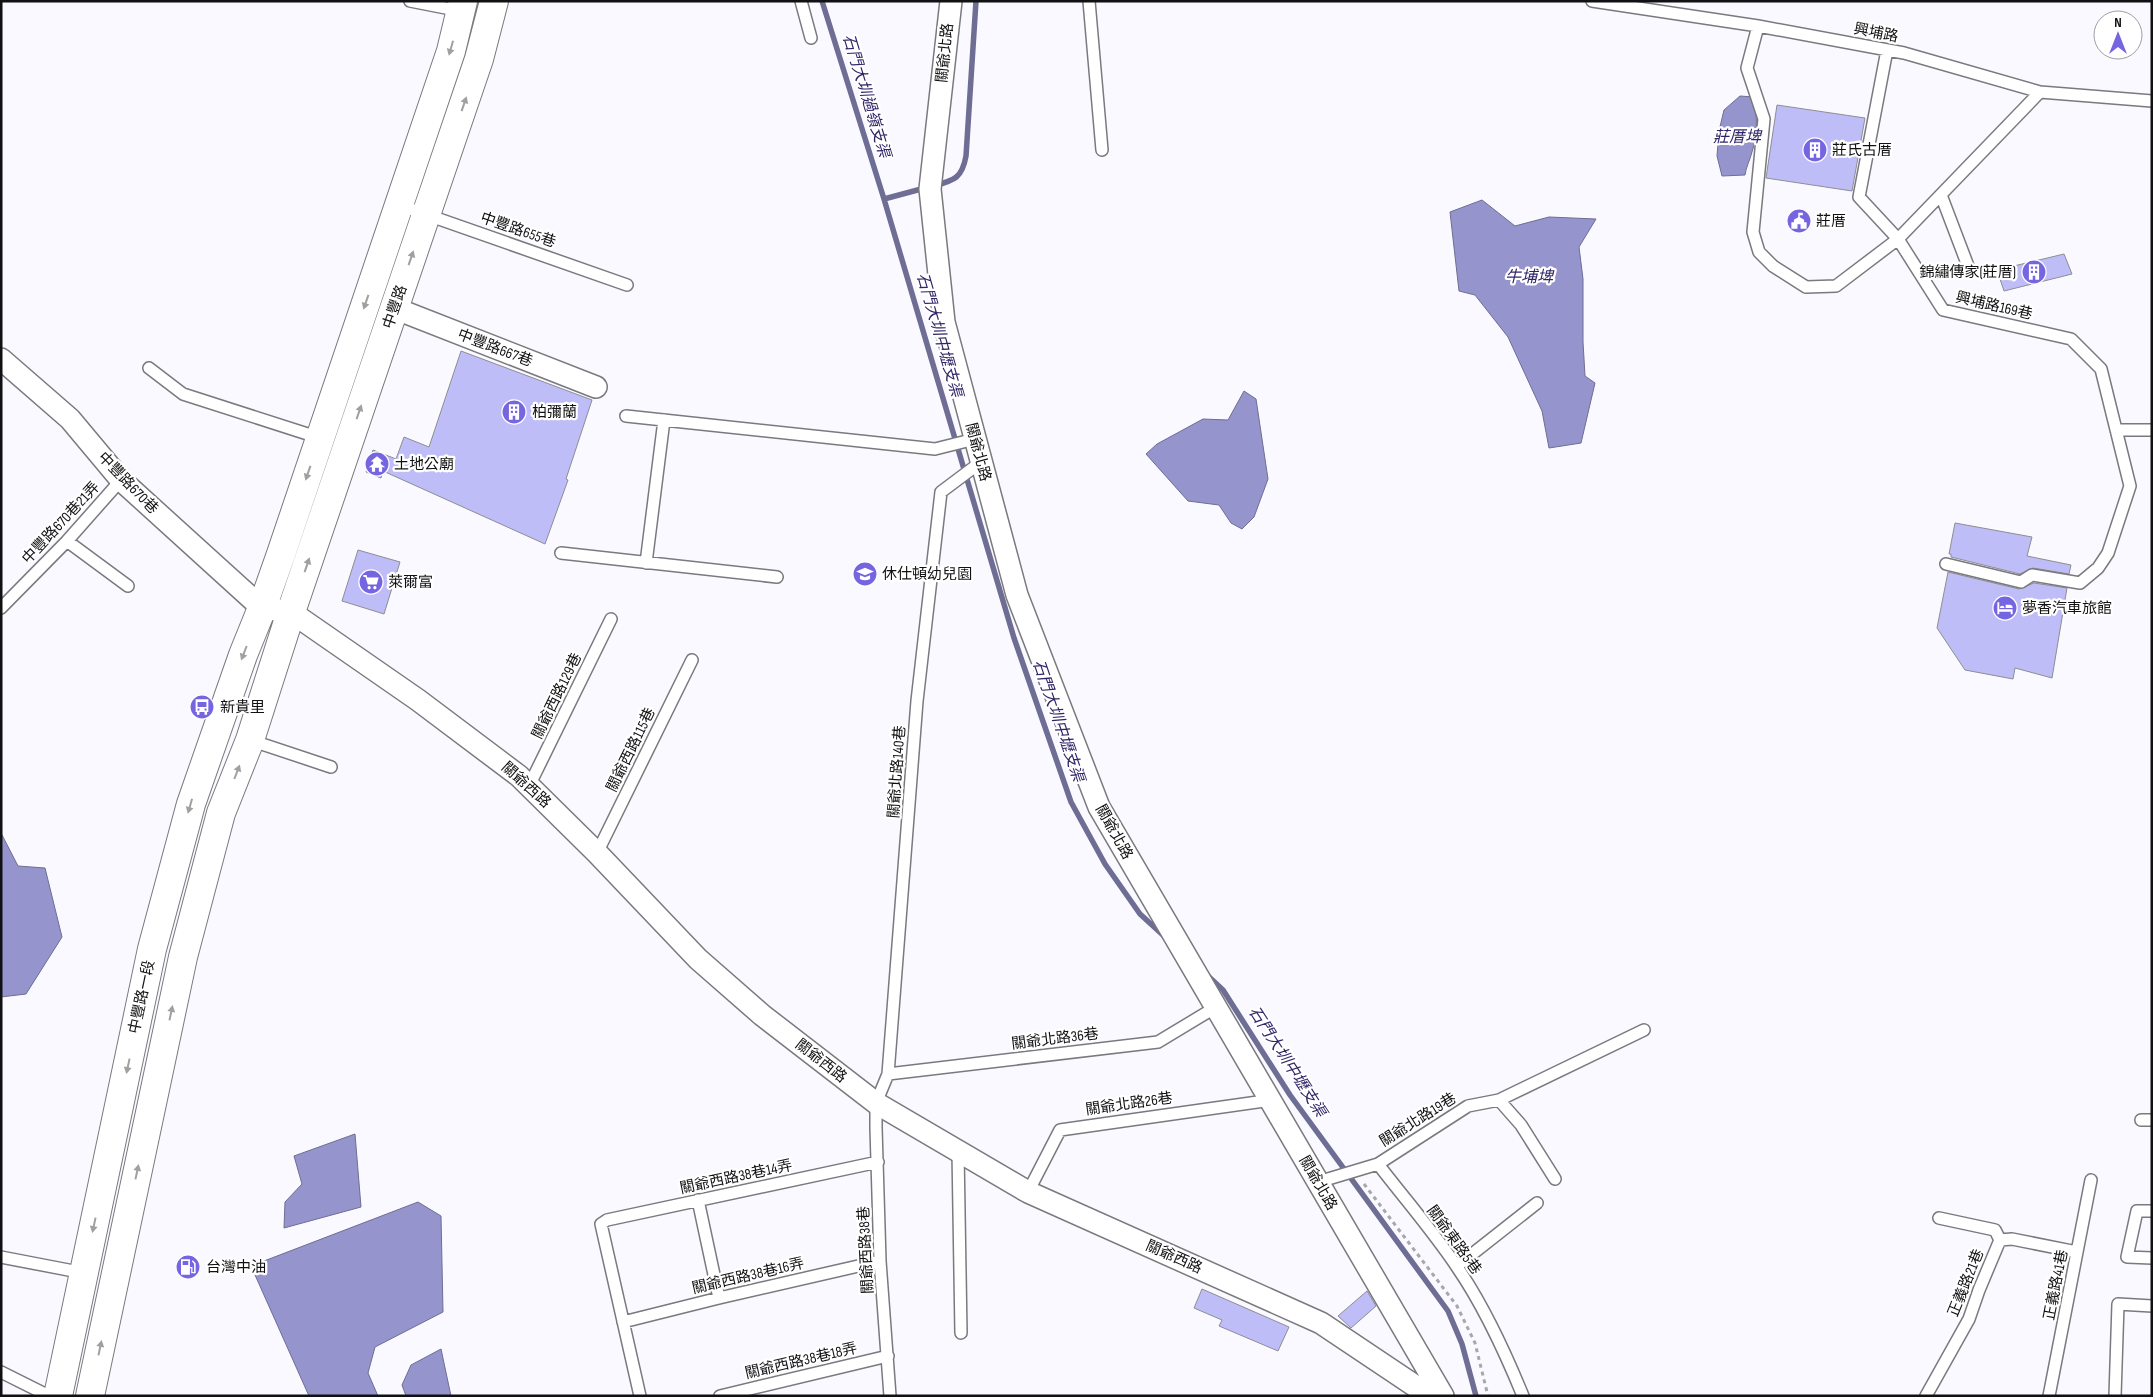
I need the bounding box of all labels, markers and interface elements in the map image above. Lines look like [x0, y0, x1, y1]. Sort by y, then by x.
north arrow [2093, 10, 2143, 60]
text: N [2114, 14, 2122, 31]
street label: 興埔路 [1852, 19, 1900, 47]
street label: 關爺北路 [932, 22, 958, 84]
water label: 石門大圳過嶺支渠 [838, 32, 894, 162]
one-way arrow [447, 41, 455, 56]
one-way arrow [460, 96, 468, 111]
water label: 莊厝埤 [1713, 128, 1763, 147]
building icon: 莊氏古厝 [1802, 137, 1828, 163]
place label: 莊氏古厝 [1832, 141, 1892, 160]
street label: 中豐路655巷 [478, 208, 558, 252]
public building icon: 莊厝 [1786, 208, 1812, 234]
place label: 莊厝 [1816, 212, 1846, 231]
one-way arrow [408, 250, 416, 265]
building icon: 錦繡傳家(莊厝) [2021, 259, 2047, 285]
place label: 錦繡傳家(莊厝) [1920, 263, 2016, 282]
water label: 牛埔埤 [1505, 268, 1555, 287]
water label: 石門大圳中壢支渠 [912, 271, 966, 401]
street label: 中豐路 [379, 283, 411, 331]
street label: 興埔路169巷 [1954, 288, 2034, 324]
one-way arrow [362, 295, 370, 310]
street label: 中豐路667巷 [455, 325, 535, 371]
building icon: 柏彌蘭 [501, 399, 527, 425]
place label: 柏彌蘭 [532, 403, 577, 422]
one-way arrow [356, 404, 363, 419]
street label: 關爺北路 [961, 421, 995, 483]
street label: 中豐路670巷 [94, 448, 162, 518]
temple icon: 土地公廟 [364, 451, 390, 477]
place label: 土地公廟 [394, 455, 454, 474]
one-way arrow [304, 465, 312, 480]
street label: 中豐路670巷21弄 [18, 478, 104, 568]
one-way arrow [304, 558, 311, 573]
school or university icon: 休仕頓幼兒園 [852, 561, 878, 587]
place label: 休仕頓幼兒園 [882, 565, 972, 584]
supermarket icon: 萊爾富 [358, 569, 384, 595]
place label: 萊爾富 [388, 573, 433, 592]
hotel icon: 夢香汽車旅館 [1992, 595, 2018, 621]
place label: 夢香汽車旅館 [2022, 599, 2112, 618]
one-way arrow [240, 646, 248, 661]
street label: 關爺西路129巷 [528, 650, 586, 742]
water label: 石門大圳中壢支渠 [1028, 657, 1088, 786]
bus stop icon: 新貴里 [189, 694, 215, 720]
place label: 新貴里 [220, 698, 265, 717]
street label: 關爺西路115巷 [602, 705, 660, 795]
street label: 關爺北路140巷 [884, 725, 910, 819]
street label: 關爺西路 [497, 758, 555, 812]
one-way arrow [233, 764, 241, 779]
one-way arrow [186, 799, 194, 814]
street label: 關爺北路 [1091, 801, 1137, 863]
street label: 中豐路一段 [125, 958, 159, 1036]
water label: 石門大圳中壢支渠 [1244, 1003, 1331, 1123]
one-way arrow [167, 1005, 175, 1021]
street label: 關爺北路36巷 [1010, 1024, 1100, 1054]
street label: 關爺西路 [792, 1035, 850, 1087]
one-way arrow [123, 1059, 131, 1075]
street label: 關爺北路26巷 [1084, 1088, 1174, 1120]
street label: 關爺北路19巷 [1376, 1089, 1460, 1151]
street label: 關爺北路 [1295, 1152, 1341, 1214]
street label: 關爺西路38巷14弄 [678, 1156, 794, 1198]
one-way arrow [133, 1164, 141, 1180]
street label: 關爺東路5巷 [1423, 1202, 1485, 1278]
street label: 關爺西路38巷 [854, 1206, 878, 1294]
one-way arrow [90, 1218, 98, 1233]
street label: 關爺西路 [1143, 1236, 1205, 1278]
street label: 正義路21巷 [1944, 1246, 1988, 1320]
street label: 正義路41巷 [2040, 1248, 2072, 1322]
fuel station icon: 台灣中油 [175, 1254, 201, 1280]
street label: 關爺西路38巷16弄 [690, 1254, 806, 1298]
place label: 台灣中油 [206, 1258, 266, 1277]
street label: 關爺西路38巷18弄 [743, 1339, 859, 1383]
one-way arrow [96, 1340, 104, 1356]

